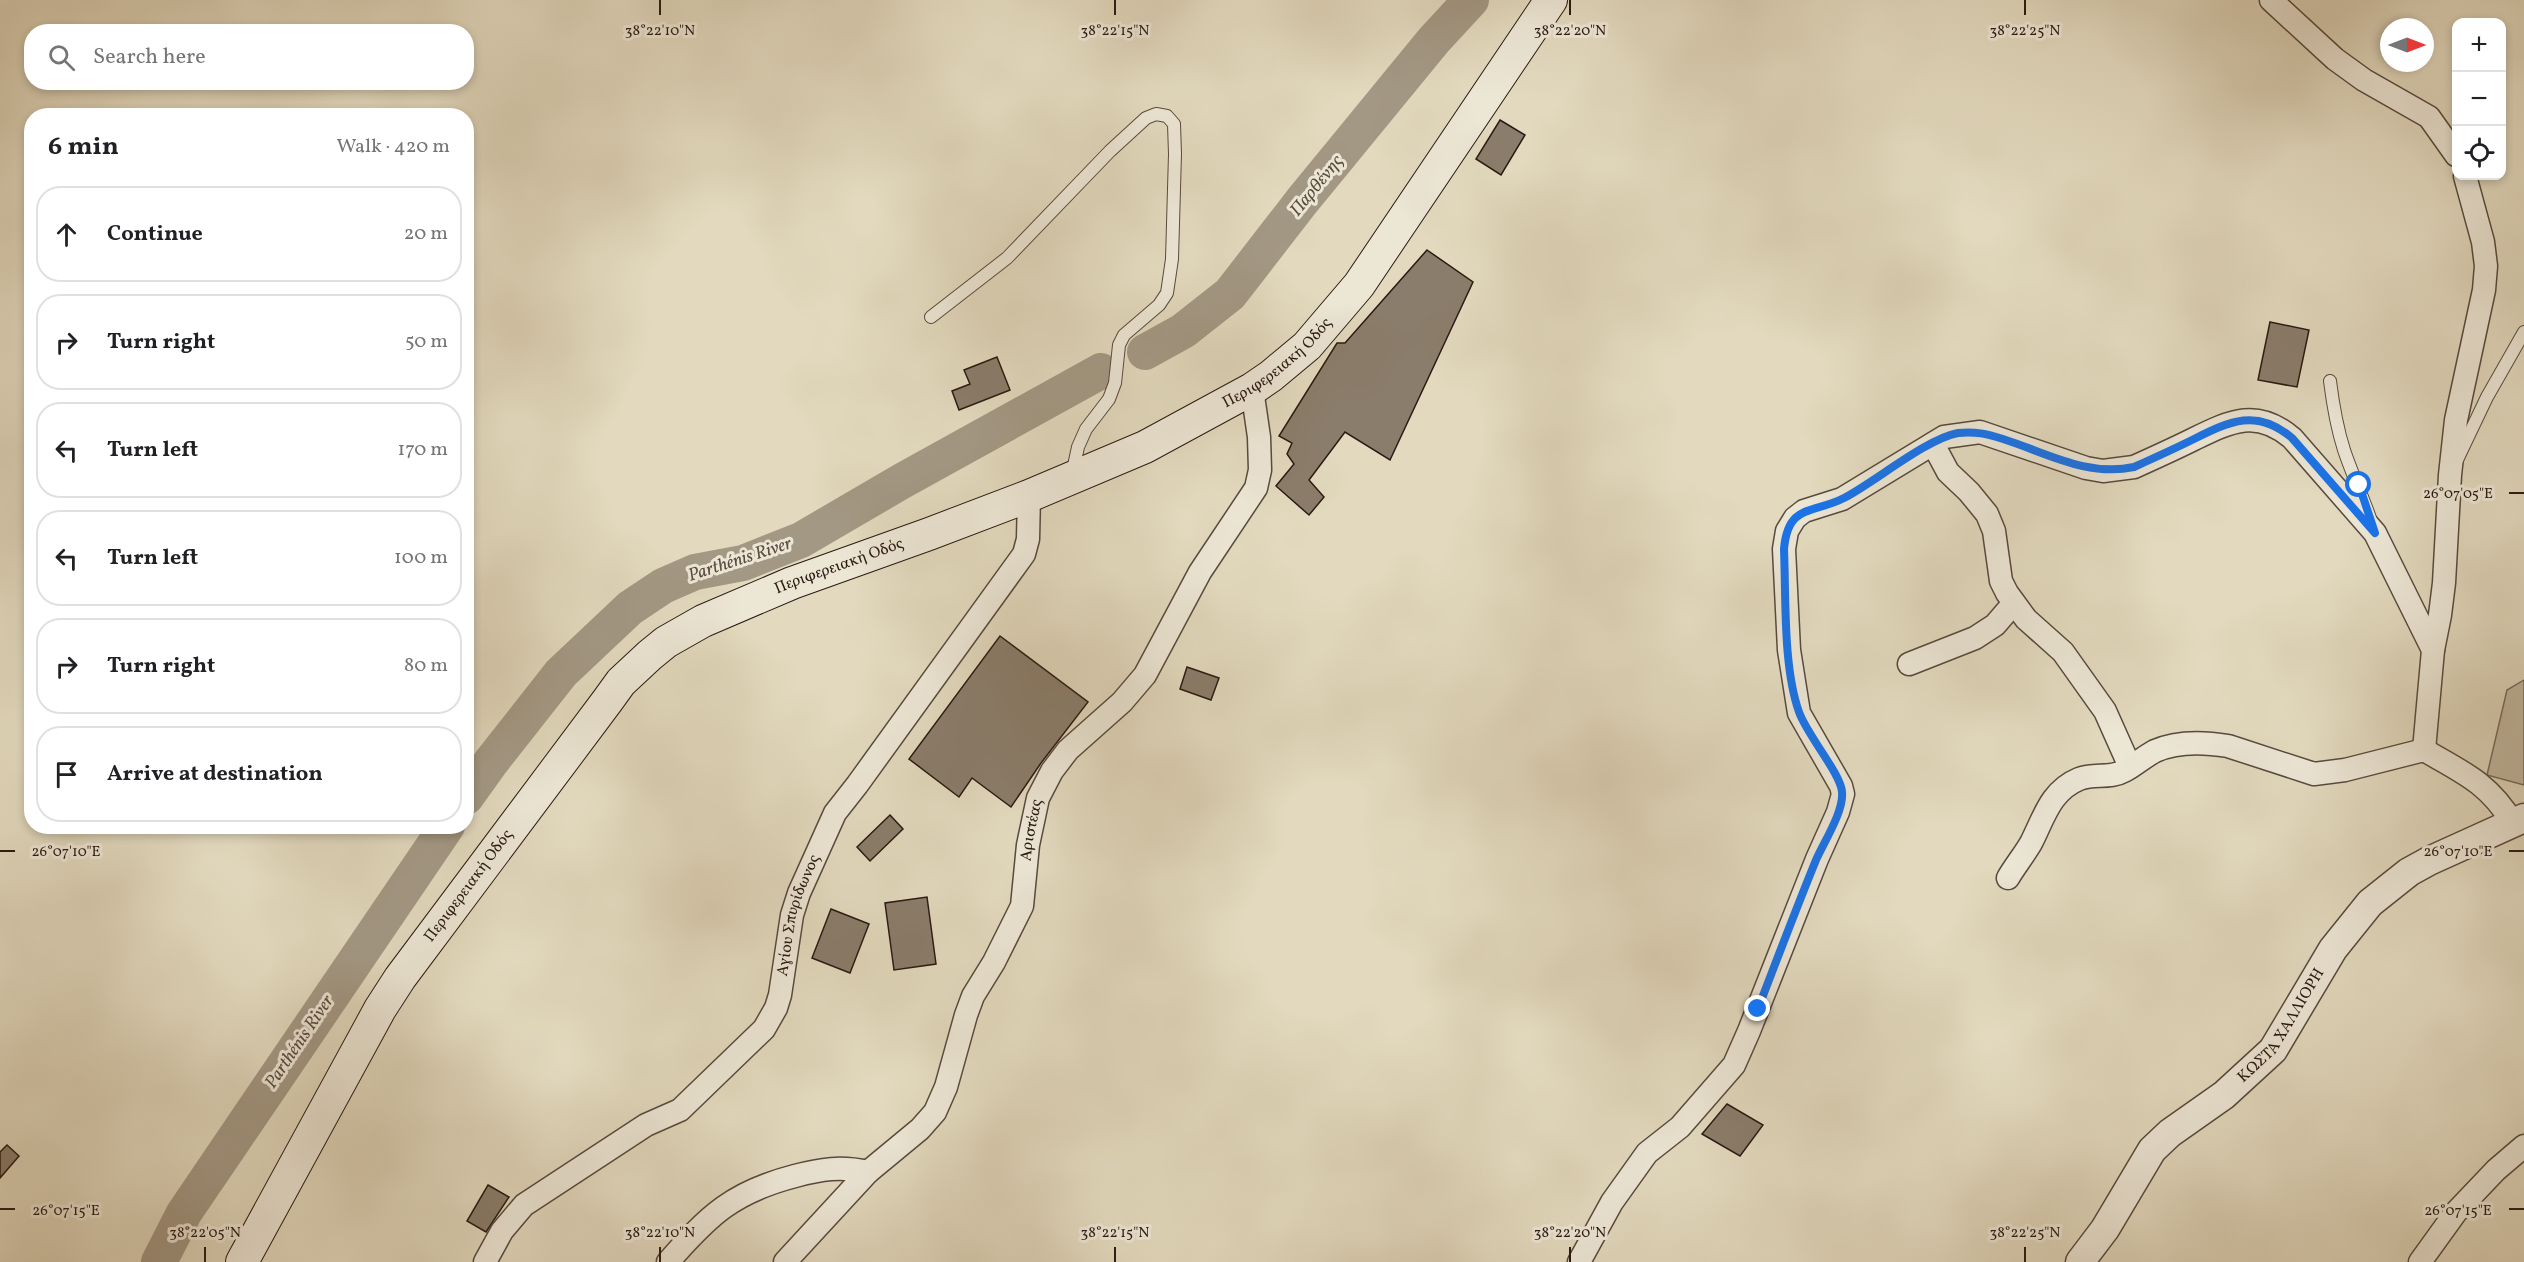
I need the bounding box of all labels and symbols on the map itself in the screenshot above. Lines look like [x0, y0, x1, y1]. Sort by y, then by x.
north arrow [2380, 18, 2434, 72]
text: 38°22'10"N [625, 21, 695, 42]
text: 38°22'15"N [1081, 21, 1149, 42]
text: 38°22'20"N [1534, 21, 1606, 42]
text: 38°22'25"N [1990, 21, 2060, 42]
water label: Παρθένης [1285, 149, 1350, 222]
street label: Περιφερειακή Οδός [1219, 313, 1337, 414]
route start [2345, 471, 2371, 497]
text: 26°07'05"E [2423, 484, 2493, 505]
water label: Parthénis River [685, 531, 795, 589]
street label: Περιφερειακή Οδός [771, 533, 907, 600]
street label: Αριστέας [1015, 797, 1048, 862]
street label: Περιφερειακή Οδός [419, 825, 518, 947]
text: 26°07'10"E [32, 842, 100, 863]
text: 26°07'10"E [2424, 842, 2492, 863]
street label: Αγίου Σπυρίδωνος [772, 851, 826, 978]
street label: ΚΩΣΤΑ ΧΑΛΛΙΟΡΗ [2233, 964, 2330, 1088]
water label: Parthénis River [260, 990, 341, 1094]
route end [1744, 995, 1770, 1021]
text: 26°07'15"E [32, 1201, 100, 1222]
text: 26°07'15"E [2424, 1201, 2492, 1222]
text: 38°22'05"N [169, 1223, 241, 1244]
text: 38°22'10"N [625, 1223, 695, 1244]
text: 38°22'15"N [1081, 1223, 1149, 1244]
text: 38°22'20"N [1534, 1223, 1606, 1244]
text: 38°22'25"N [1990, 1223, 2060, 1244]

